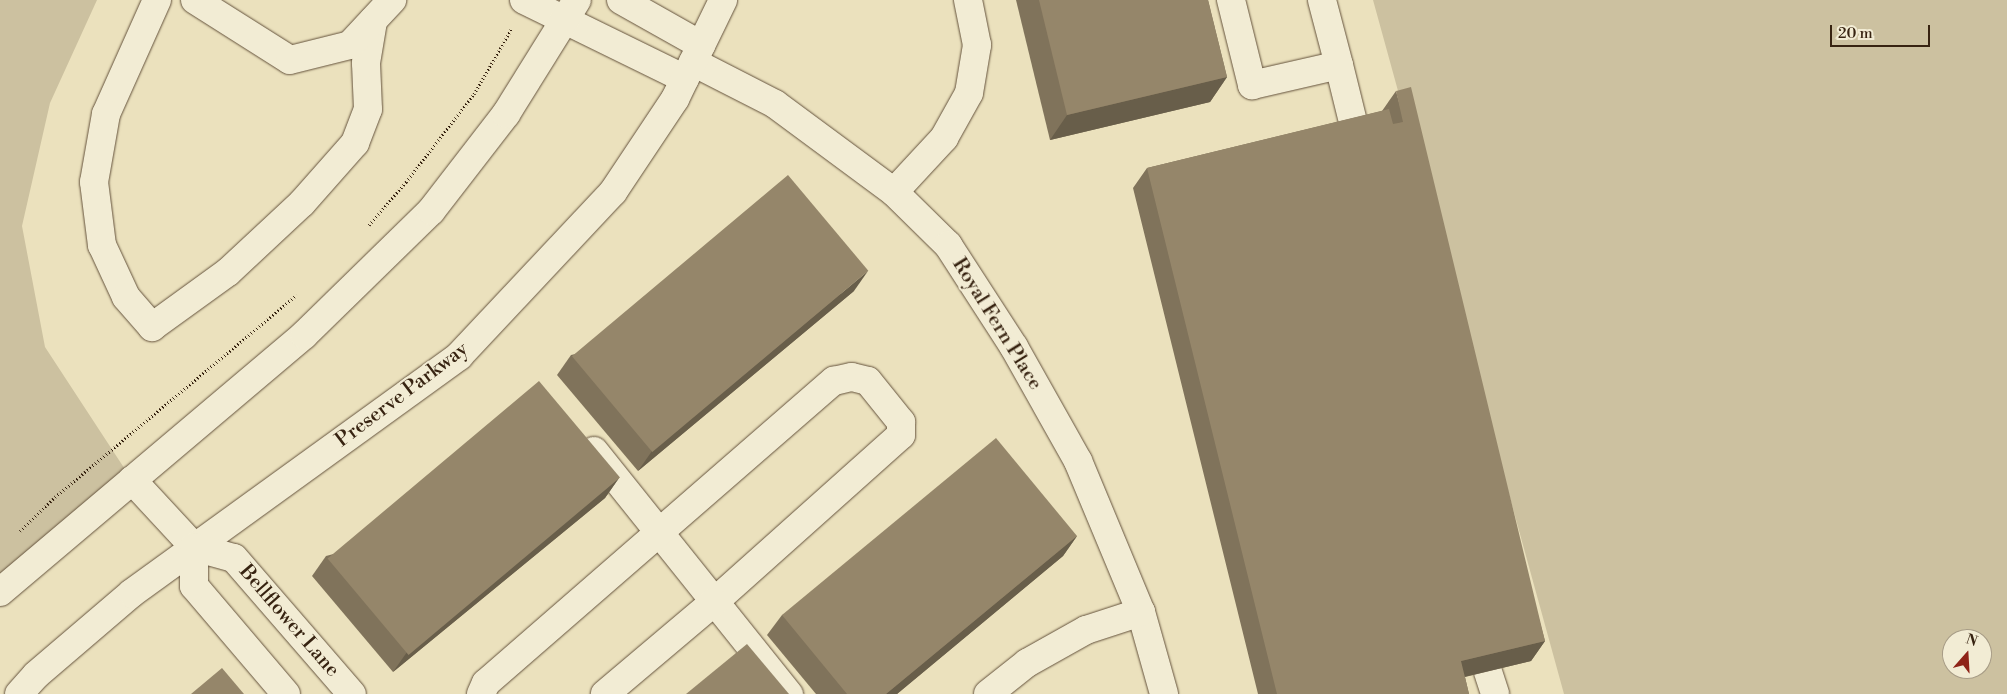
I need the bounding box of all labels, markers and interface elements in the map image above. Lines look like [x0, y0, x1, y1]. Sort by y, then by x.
scale bar [1832, 15, 1932, 47]
text: 20 m [1838, 24, 1873, 43]
street label: Royal Fern Place [947, 254, 1047, 394]
street label: Preserve Parkway [331, 337, 473, 453]
street label: Bellflower Lane [234, 560, 344, 682]
north arrow [1942, 629, 1992, 679]
text: N [1963, 630, 1980, 651]

